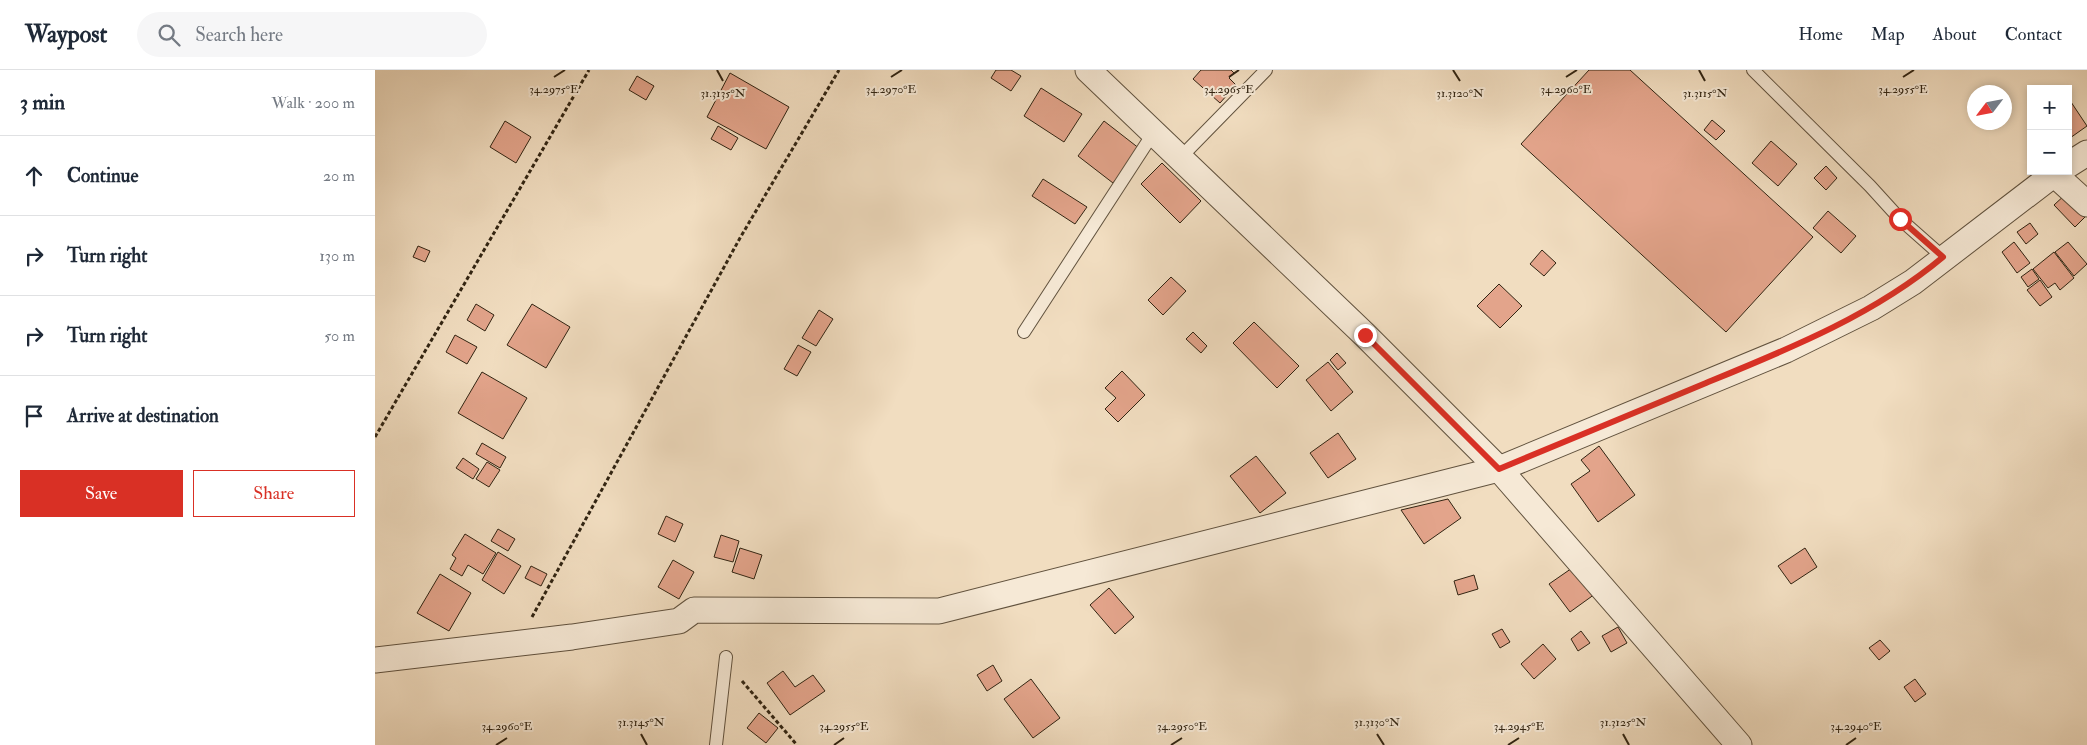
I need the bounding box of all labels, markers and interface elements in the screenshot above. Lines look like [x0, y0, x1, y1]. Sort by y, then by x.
search box [137, 12, 487, 57]
text: Waypost [25, 19, 107, 50]
icon: search [155, 21, 183, 49]
text: Search here [195, 23, 283, 47]
text: Home [1798, 23, 1843, 46]
text: Map [1871, 23, 1905, 46]
text: About [1933, 23, 1977, 46]
text: Contact [2005, 23, 2062, 46]
text: 34.2975°E [529, 82, 579, 97]
text: 34.2970°E [866, 82, 917, 97]
text: 34.2965°E [1204, 82, 1254, 97]
text: 34.2960°E [1541, 82, 1592, 97]
text: 34.2955°E [1878, 82, 1928, 97]
north arrow [1967, 85, 2012, 130]
map controls [2027, 85, 2072, 175]
button: + [2027, 85, 2072, 130]
text: 31.3135°N [701, 86, 746, 101]
text: 31.3120°N [1436, 86, 1484, 101]
text: 31.3115°N [1683, 86, 1728, 101]
text: 3 min [20, 89, 65, 116]
text: Walk · 200 m [272, 93, 355, 113]
button: − [2027, 130, 2072, 175]
icon: ahead [20, 162, 48, 190]
text: Continue [67, 164, 138, 188]
text: 20 m [323, 166, 355, 186]
route start [1889, 208, 1912, 231]
icon: right [20, 242, 48, 270]
text: Turn right [67, 244, 147, 268]
text: 130 m [319, 246, 355, 266]
icon: right [20, 322, 48, 350]
text: Turn right [67, 324, 147, 348]
route end [1354, 324, 1377, 347]
text: 50 m [324, 326, 355, 346]
icon: arrive [20, 402, 48, 430]
text: Arrive at destination [67, 404, 219, 428]
button: Save [20, 470, 183, 517]
button: Share [193, 470, 355, 517]
text: 31.3145°N [618, 715, 665, 730]
text: 31.3130°N [1354, 715, 1400, 730]
text: 31.3125°N [1600, 715, 1646, 730]
text: 34.2960°E [482, 719, 533, 734]
text: 34.2955°E [819, 719, 869, 734]
text: 34.2950°E [1157, 719, 1207, 734]
text: 34.2945°E [1494, 719, 1545, 734]
text: 34.2940°E [1830, 719, 1882, 734]

